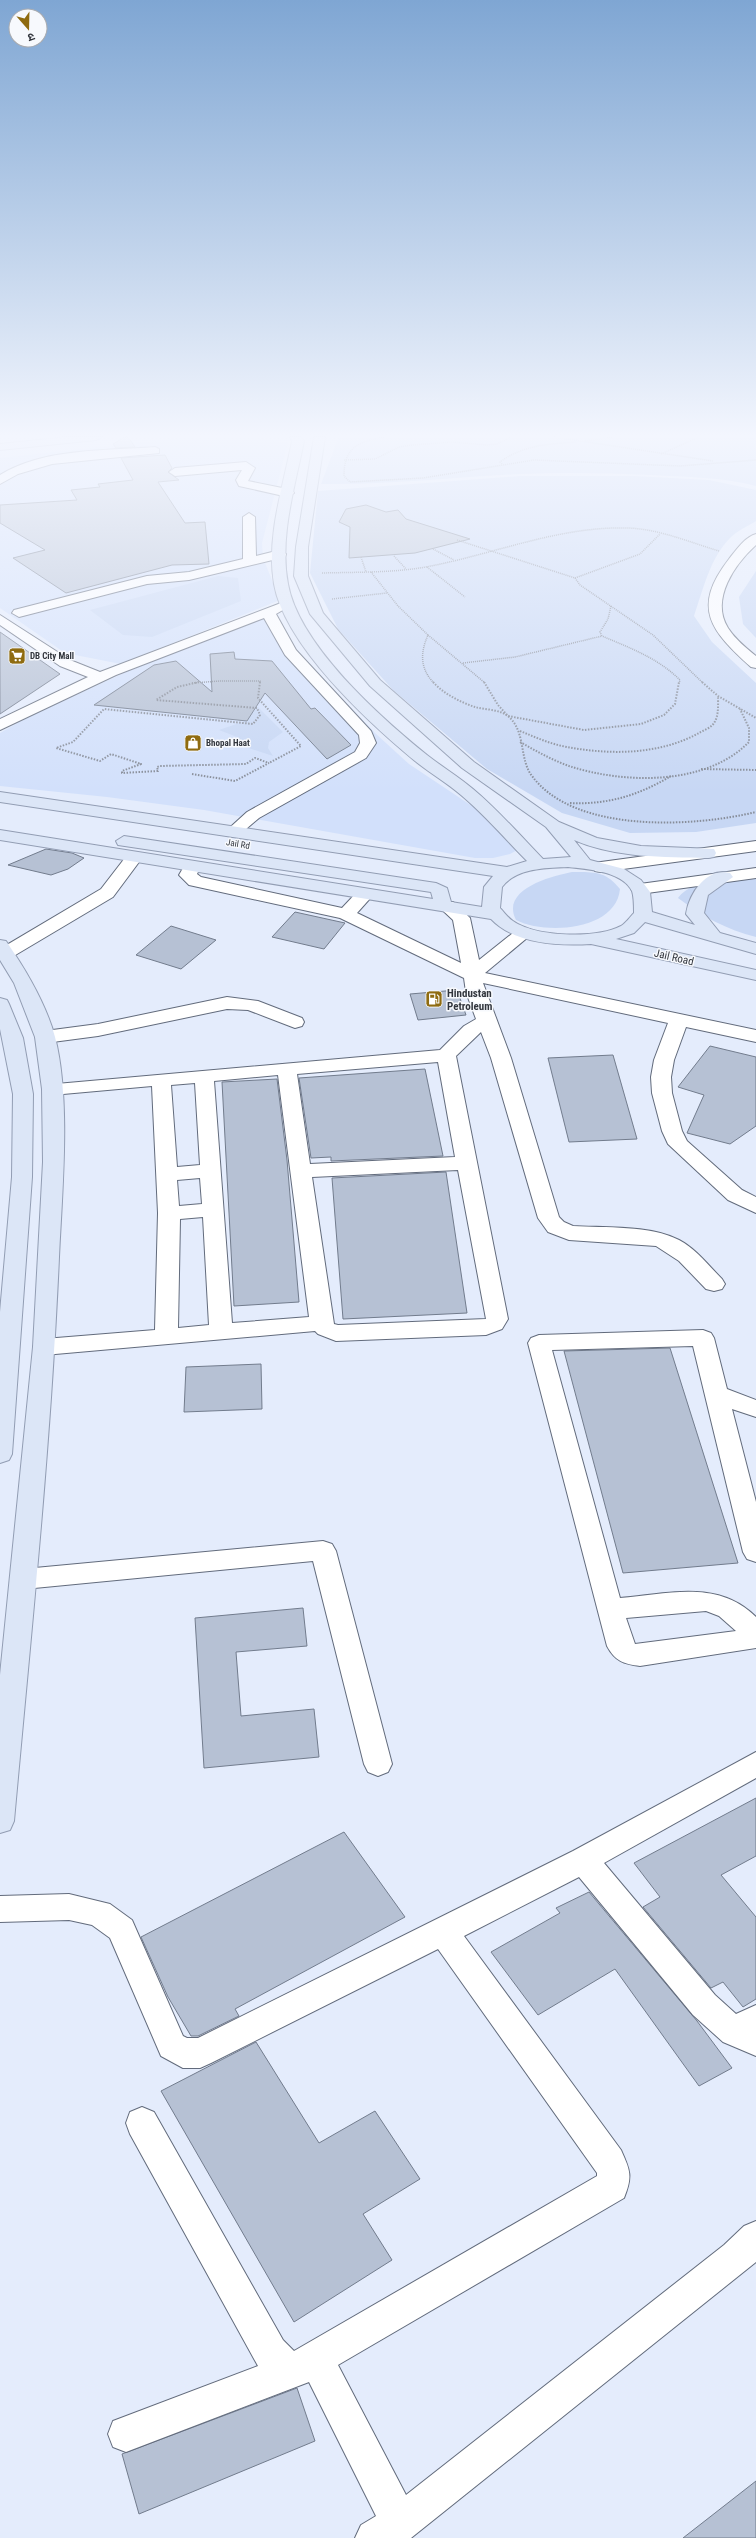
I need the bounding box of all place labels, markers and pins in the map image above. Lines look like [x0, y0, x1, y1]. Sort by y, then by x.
supermarket icon: DB City Mall [7, 646, 27, 666]
place label: DB City Mall [30, 651, 74, 661]
shop icon: Bhopal Haat [183, 733, 203, 753]
place label: Bhopal Haat [206, 738, 250, 748]
place label: Hindustan Petroleum [447, 987, 492, 1013]
fuel station icon: Hindustan Petroleum [424, 989, 444, 1009]

